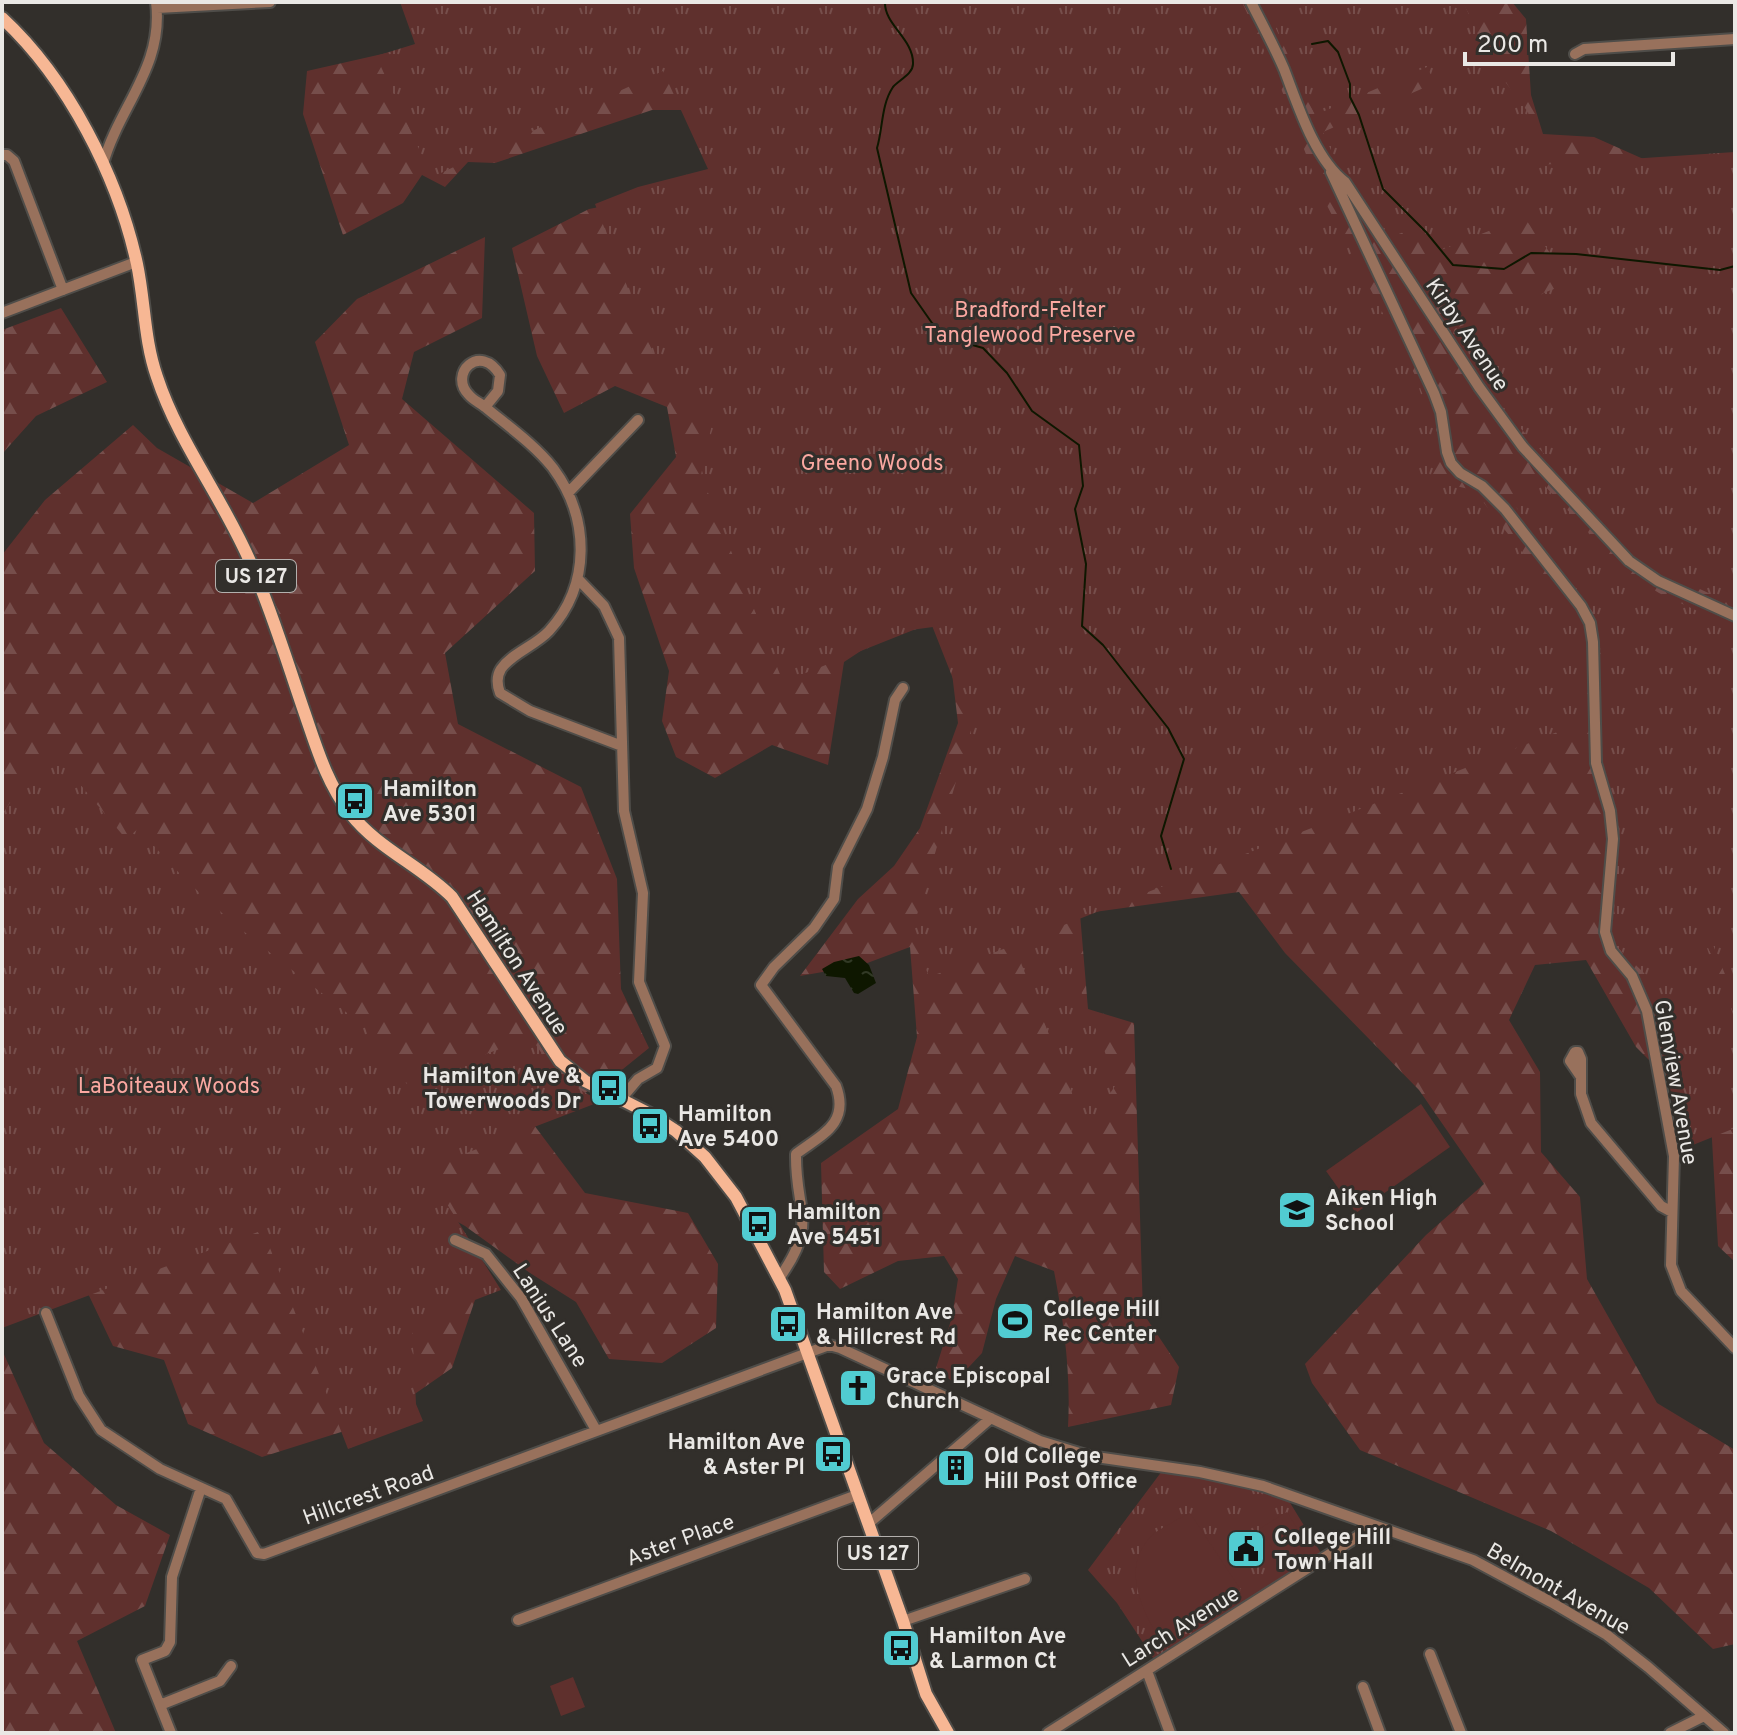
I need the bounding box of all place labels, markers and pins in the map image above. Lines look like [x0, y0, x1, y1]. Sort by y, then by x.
place label: Hamilton Ave 5301 [383, 777, 477, 829]
bus stop icon: Hamilton Ave 5301 [334, 780, 376, 822]
place label: Hamilton Ave & Towerwoods Dr [422, 1064, 581, 1116]
bus stop icon: Hamilton Ave & Towerwoods Dr [588, 1067, 630, 1109]
place label: Hamilton Ave 5400 [678, 1102, 779, 1154]
bus stop icon: Hamilton Ave 5400 [629, 1105, 671, 1147]
place label: Aiken High School [1325, 1186, 1437, 1238]
school or university icon: Aiken High School [1276, 1189, 1318, 1231]
place label: Hamilton Ave 5451 [787, 1200, 882, 1252]
bus stop icon: Hamilton Ave 5451 [738, 1203, 780, 1245]
place label: College Hill Rec Center [1043, 1297, 1160, 1349]
place label: Hamilton Ave & Hillcrest Rd [816, 1300, 956, 1352]
sports icon: College Hill Rec Center [994, 1300, 1036, 1342]
bus stop icon: Hamilton Ave & Hillcrest Rd [767, 1303, 809, 1345]
place label: Grace Episcopal Church [886, 1364, 1051, 1416]
church icon: Grace Episcopal Church [837, 1367, 879, 1409]
place label: Hamilton Ave & Aster Pl [668, 1430, 805, 1482]
bus stop icon: Hamilton Ave & Aster Pl [812, 1433, 854, 1475]
place label: Old College Hill Post Office [984, 1444, 1138, 1496]
building icon: Old College Hill Post Office [935, 1447, 977, 1489]
place label: College Hill Town Hall [1274, 1525, 1391, 1577]
public building icon: College Hill Town Hall [1225, 1528, 1267, 1570]
place label: Hamilton Ave & Larmon Ct [929, 1624, 1066, 1676]
bus stop icon: Hamilton Ave & Larmon Ct [880, 1627, 922, 1669]

